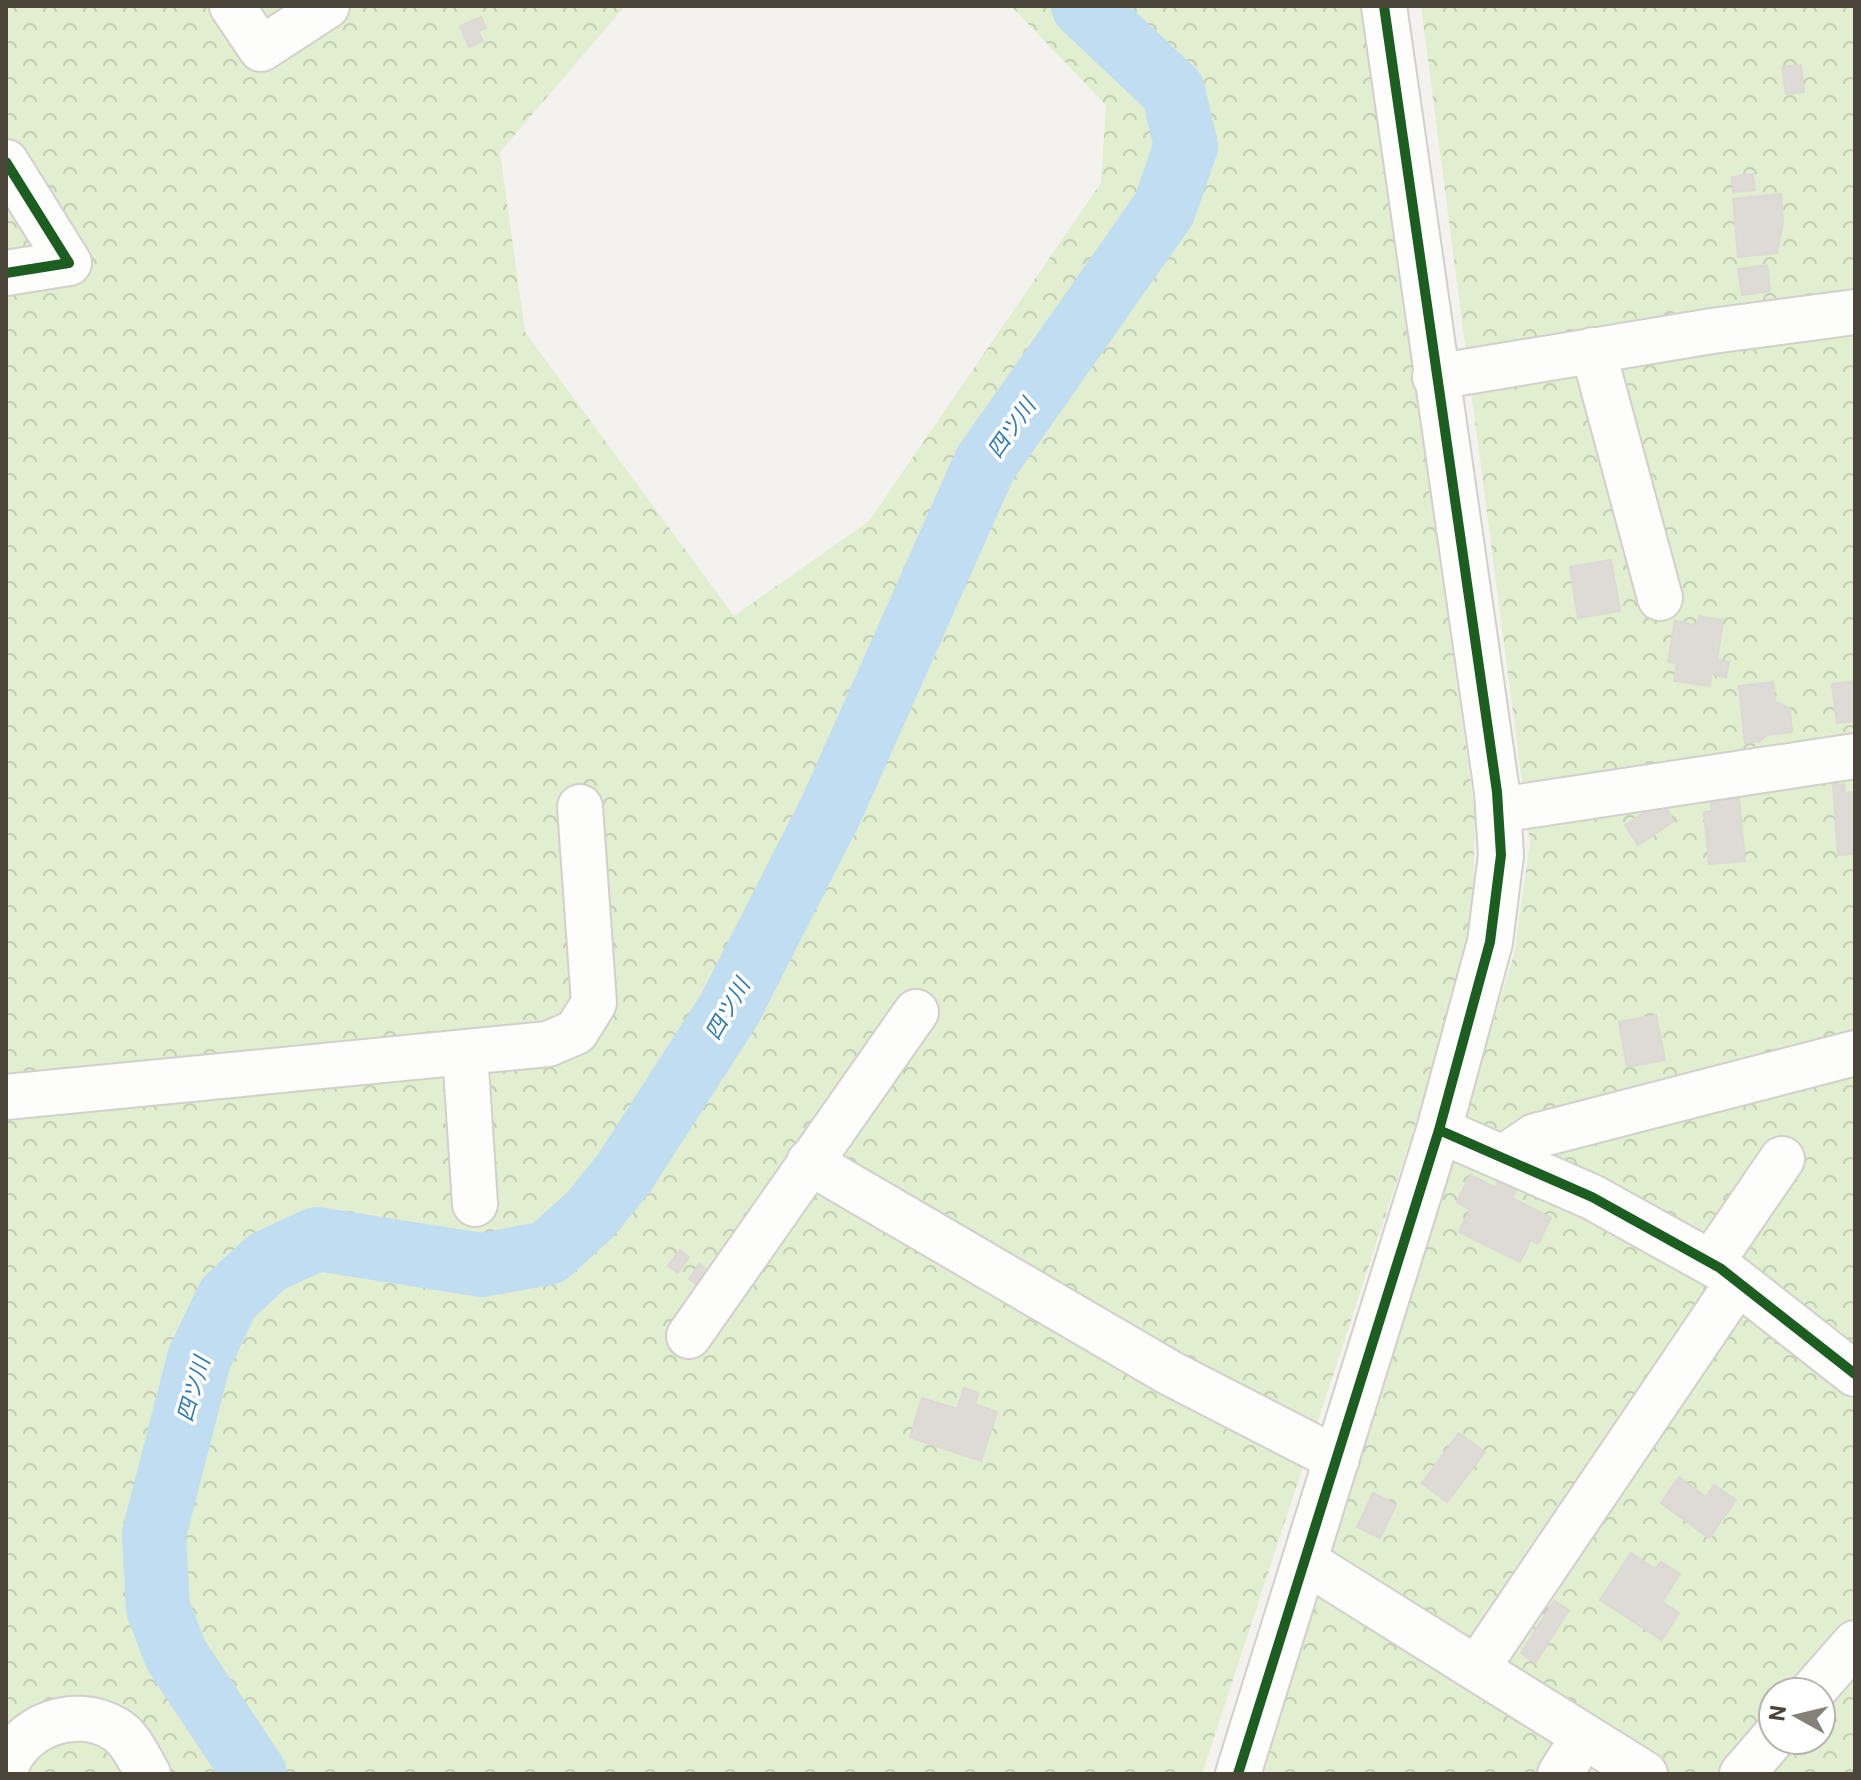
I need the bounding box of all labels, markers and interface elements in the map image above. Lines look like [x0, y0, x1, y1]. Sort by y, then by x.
water label: 四ツ川 [982, 392, 1042, 462]
water label: 四ツ川 [700, 973, 756, 1044]
water label: 四ツ川 [172, 1352, 215, 1424]
north arrow [1757, 1676, 1837, 1756]
text: N [1764, 1704, 1791, 1723]

